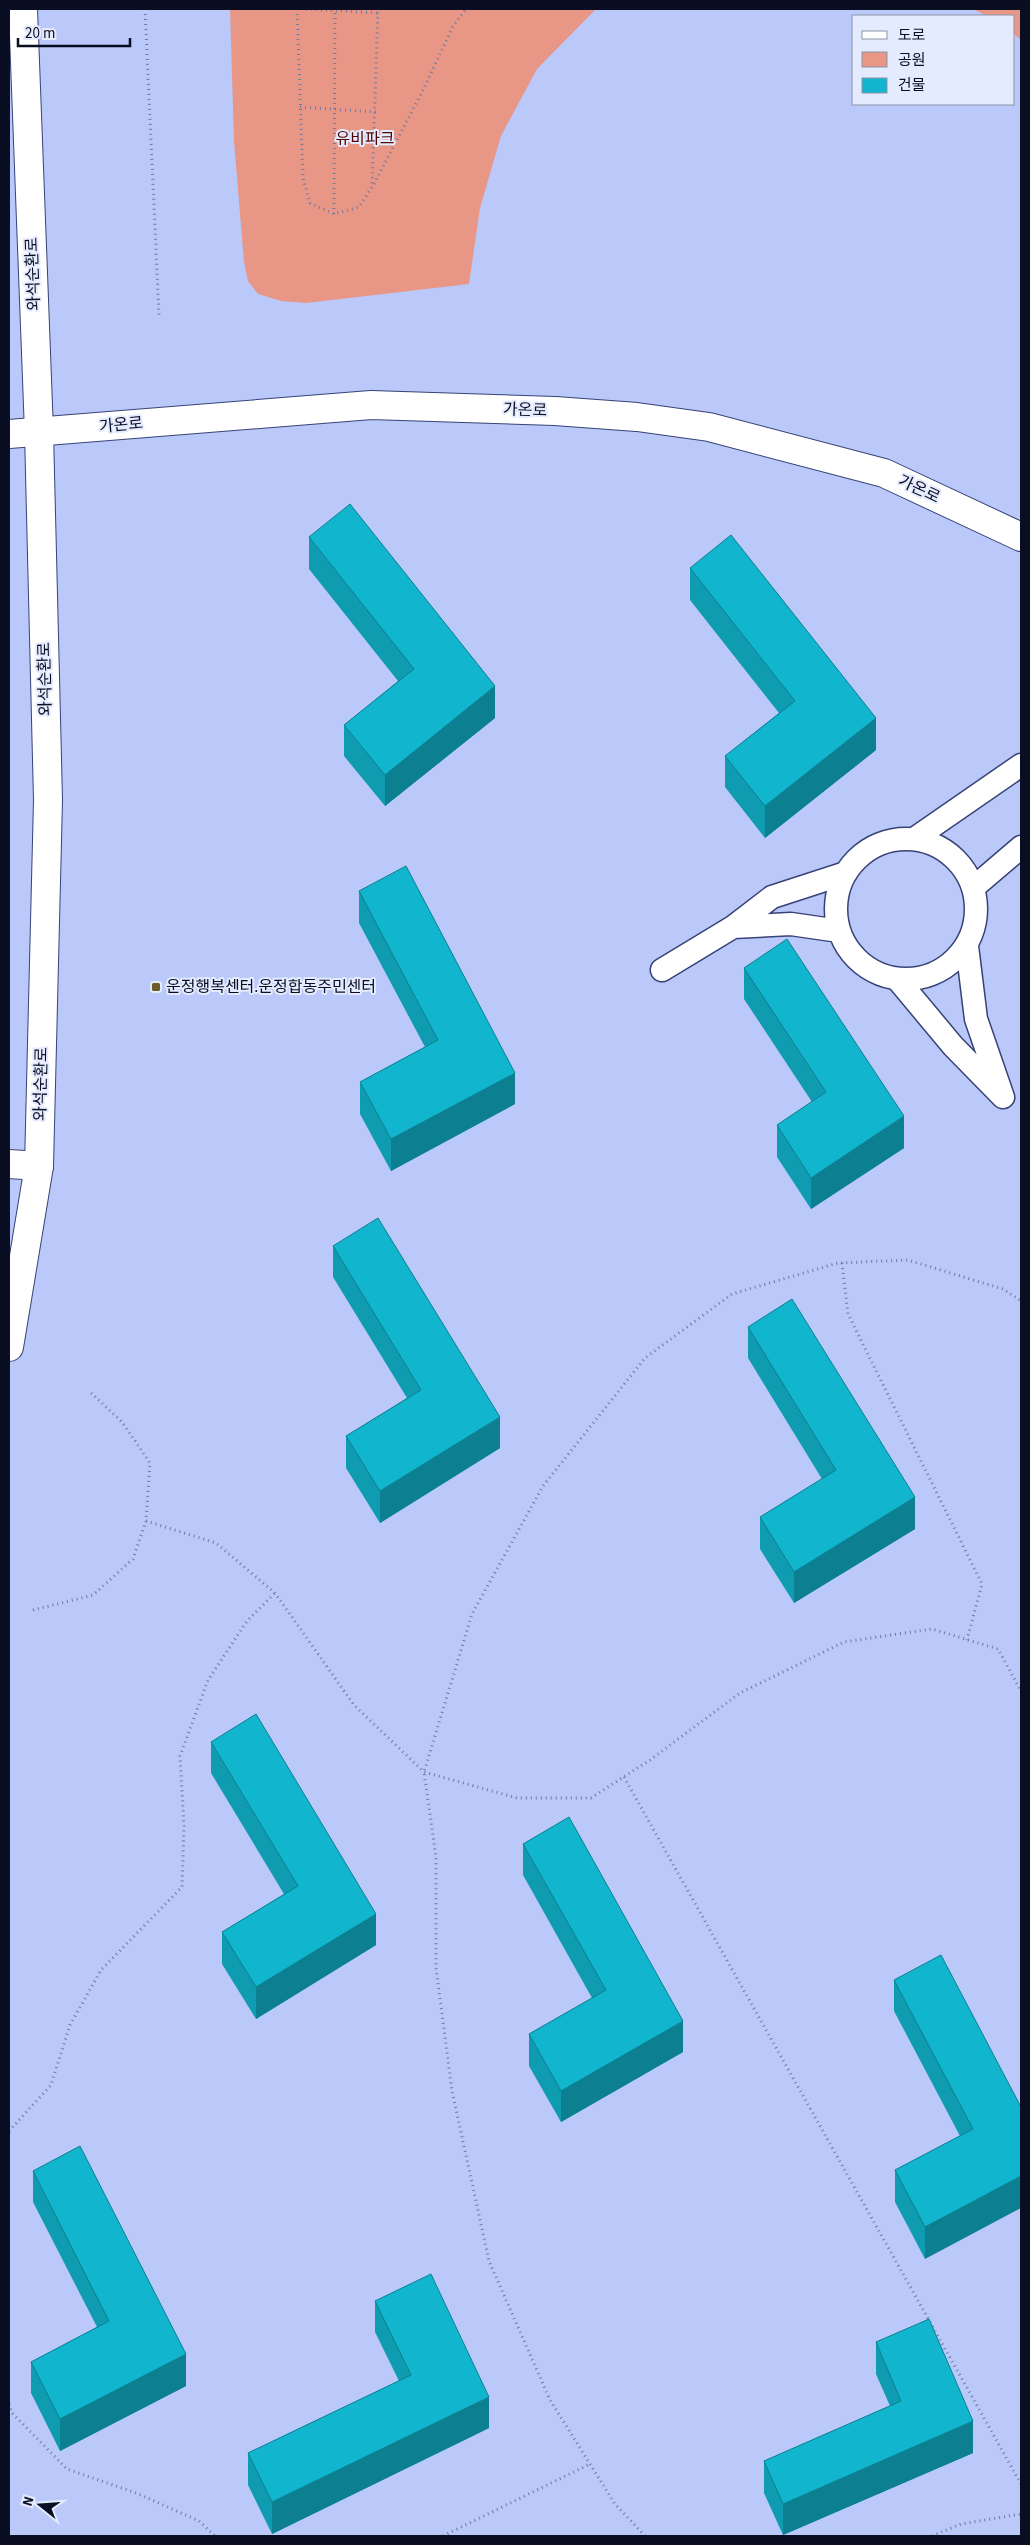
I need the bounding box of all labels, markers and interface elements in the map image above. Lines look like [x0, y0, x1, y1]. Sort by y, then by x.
scale bar [18, 15, 130, 47]
legend [852, 15, 1015, 105]
text: 20 m [25, 23, 55, 44]
text: 도로 [898, 25, 926, 46]
text: 공원 [898, 50, 926, 71]
text: 건물 [898, 75, 926, 96]
park label: 유비파크 [336, 128, 394, 150]
street label: 와석순환로 [21, 237, 45, 311]
street label: 가온로 [503, 398, 548, 422]
street label: 가온로 [98, 412, 144, 438]
street label: 가온로 [894, 470, 944, 508]
street label: 와석순환로 [33, 642, 57, 716]
place label: 운정행복센터.운정합동주민센터 [166, 976, 376, 998]
marker: 운정행복센터.운정합동주민센터 [150, 981, 162, 993]
street label: 와석순환로 [29, 1047, 53, 1121]
north arrow [15, 2480, 65, 2530]
text: N [18, 2494, 39, 2509]

